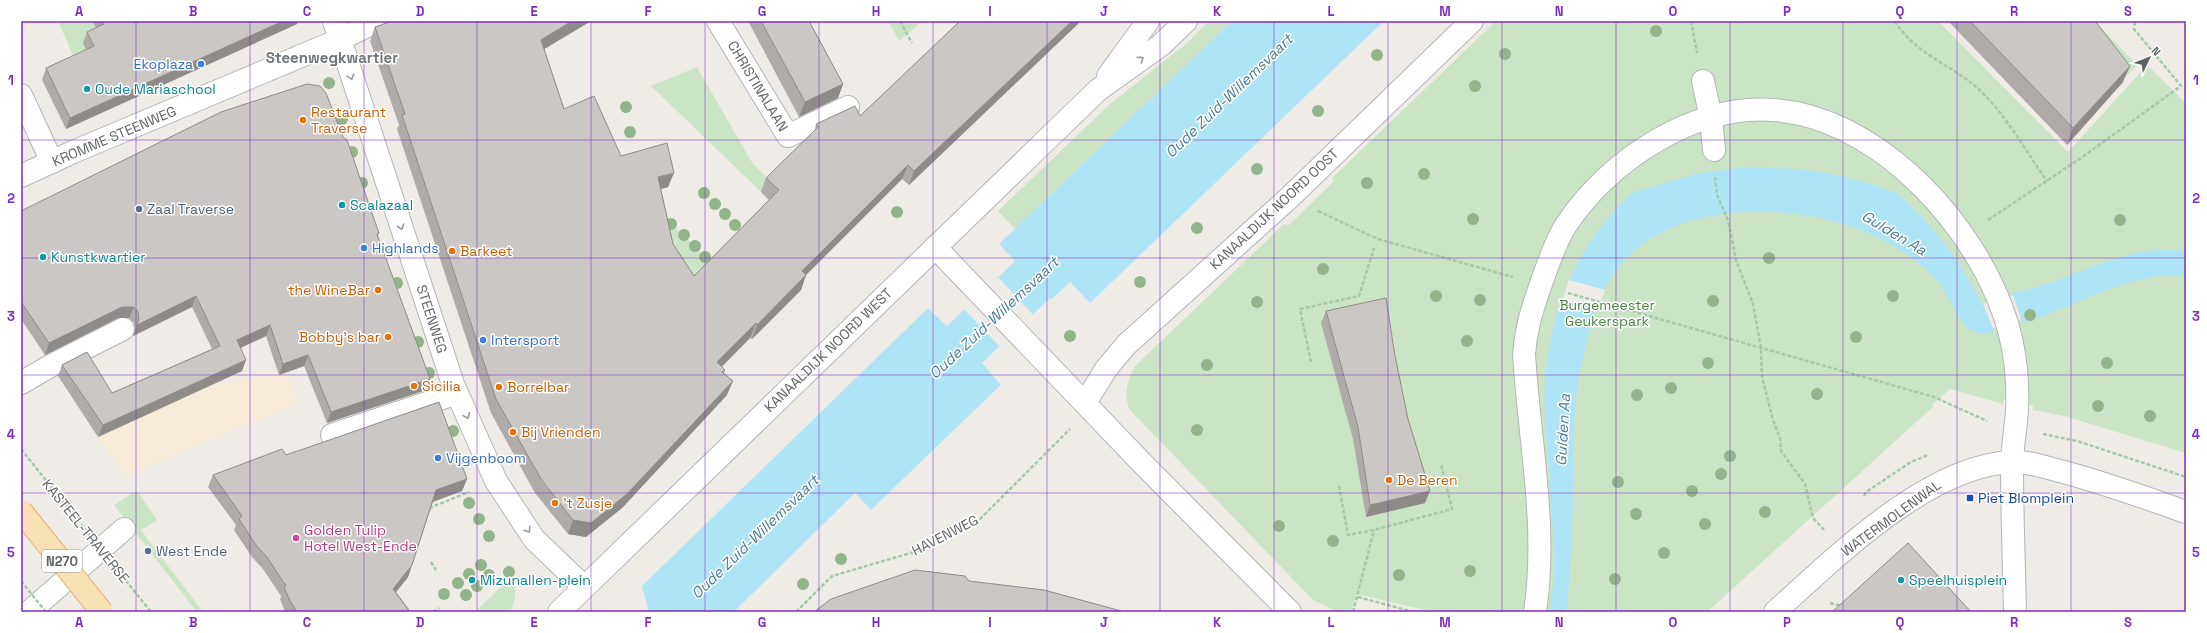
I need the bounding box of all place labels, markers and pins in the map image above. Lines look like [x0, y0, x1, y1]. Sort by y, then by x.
place label: Ekoplaza [134, 55, 193, 73]
marker: Ekoplaza [196, 59, 206, 69]
place label: Oude Mariaschool [95, 80, 216, 98]
marker: Oude Mariaschool [82, 84, 92, 94]
place label: Restaurant Traverse [311, 103, 386, 137]
marker: Restaurant Traverse [298, 115, 308, 125]
place label: Scalazaal [350, 196, 413, 214]
place label: Zaal Traverse [147, 200, 234, 218]
marker: Scalazaal [337, 200, 347, 210]
marker: Zaal Traverse [134, 204, 144, 214]
place label: Highlands [372, 239, 439, 257]
place label: Barkeet [460, 242, 513, 260]
marker: Highlands [359, 243, 369, 253]
marker: Barkeet [447, 246, 457, 256]
place label: Kunstkwartier [51, 248, 146, 266]
marker: Kunstkwartier [38, 252, 48, 262]
place label: the WineBar [288, 281, 370, 299]
marker: the WineBar [373, 285, 383, 295]
place label: Bobby's bar [299, 328, 380, 346]
place label: Intersport [491, 331, 559, 349]
marker: Bobby's bar [383, 332, 393, 342]
marker: Intersport [478, 335, 488, 345]
place label: Sicilia [422, 377, 461, 395]
place label: Borrelbar [507, 378, 569, 396]
marker: Sicilia [409, 381, 419, 391]
marker: Borrelbar [494, 382, 504, 392]
place label: Bij Vrienden [521, 423, 601, 441]
marker: Bij Vrienden [508, 427, 518, 437]
place label: Vijgenboom [446, 449, 526, 467]
marker: Vijgenboom [433, 453, 443, 463]
place label: De Beren [1397, 471, 1458, 489]
marker: De Beren [1384, 475, 1394, 485]
place label: Piet Blomplein [1978, 489, 2074, 507]
marker: Piet Blomplein [1965, 493, 1975, 503]
place label: 't Zusje [563, 494, 612, 512]
marker: 't Zusje [550, 498, 560, 508]
place label: Golden Tulip Hotel West-Ende [304, 521, 417, 555]
marker: Golden Tulip Hotel West-Ende [291, 533, 301, 543]
place label: West Ende [156, 542, 227, 560]
marker: West Ende [143, 546, 153, 556]
place label: Mizunallen-plein [480, 571, 591, 589]
place label: Speelhuisplein [1909, 571, 2007, 589]
marker: Mizunallen-plein [467, 575, 477, 585]
marker: Speelhuisplein [1896, 575, 1906, 585]

